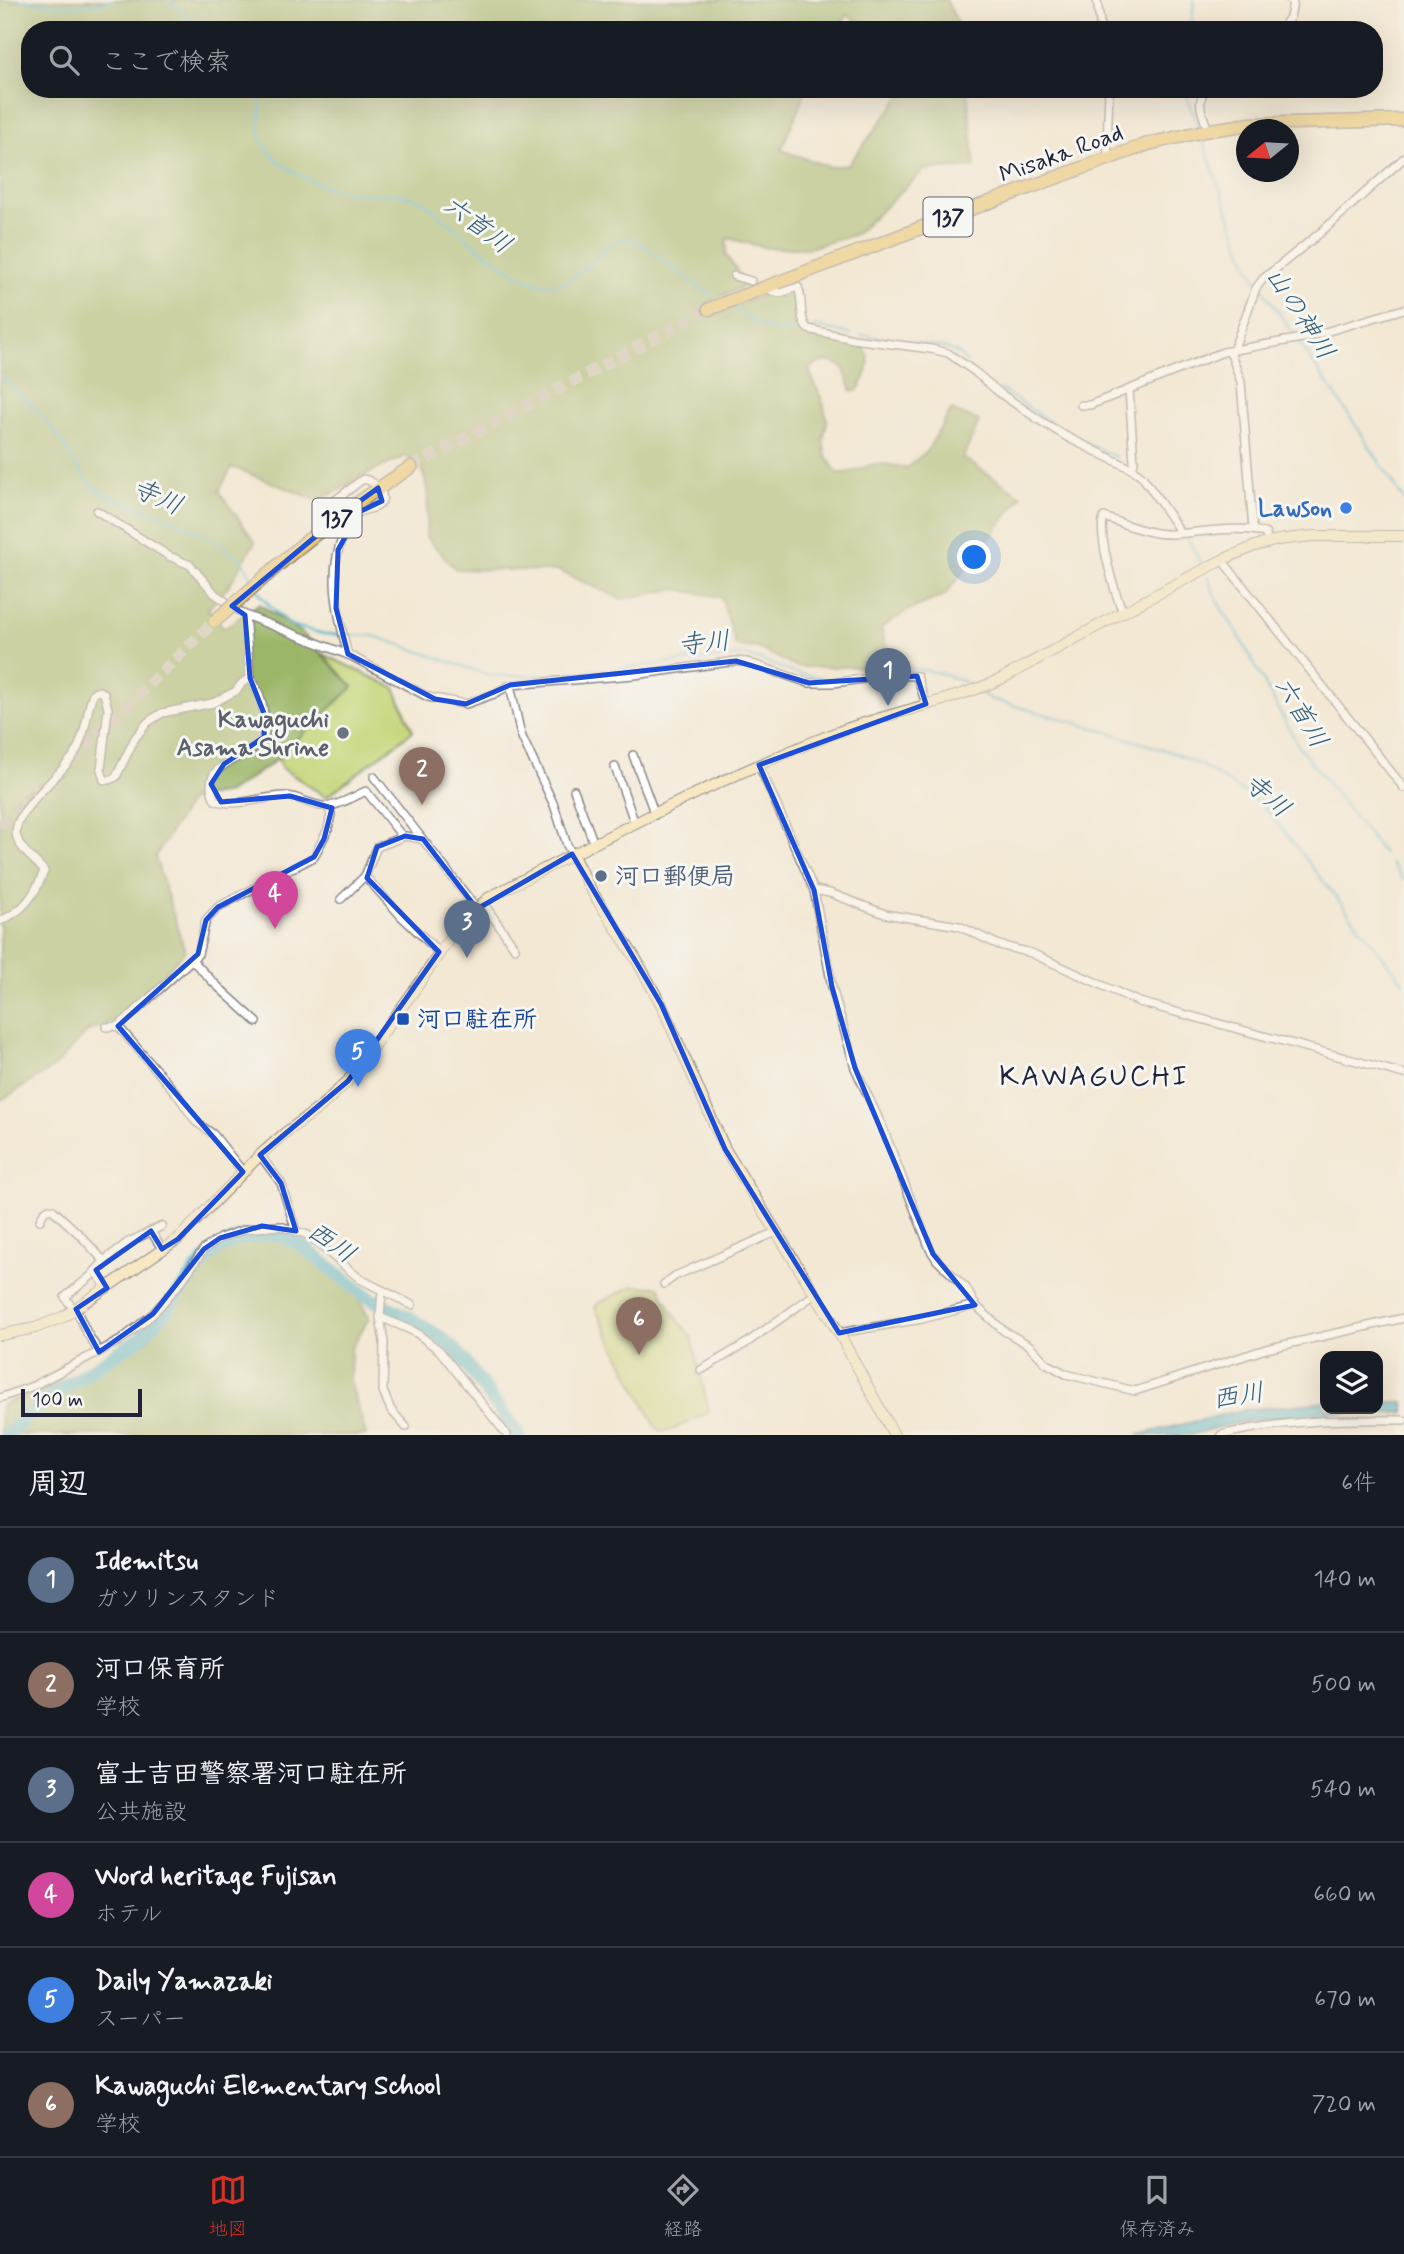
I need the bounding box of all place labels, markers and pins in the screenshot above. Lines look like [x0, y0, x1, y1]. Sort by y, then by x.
place label: Lawson [1258, 494, 1332, 525]
marker: Lawson [1338, 500, 1354, 516]
pin: 1 [865, 648, 911, 706]
place label: Kawaguchi Asama Shrine [177, 705, 330, 764]
marker: Kawaguchi Asama Shrine [335, 725, 351, 741]
pin: 2 [399, 747, 445, 805]
place label: 河口郵便局 [615, 862, 735, 893]
marker: 河口郵便局 [593, 868, 609, 884]
pin: 4 [252, 871, 298, 929]
pin: 3 [444, 900, 490, 958]
place label: 河口駐在所 [417, 1005, 537, 1036]
marker: 河口駐在所 [395, 1011, 411, 1027]
pin: 5 [335, 1029, 381, 1087]
pin: 6 [616, 1297, 662, 1355]

